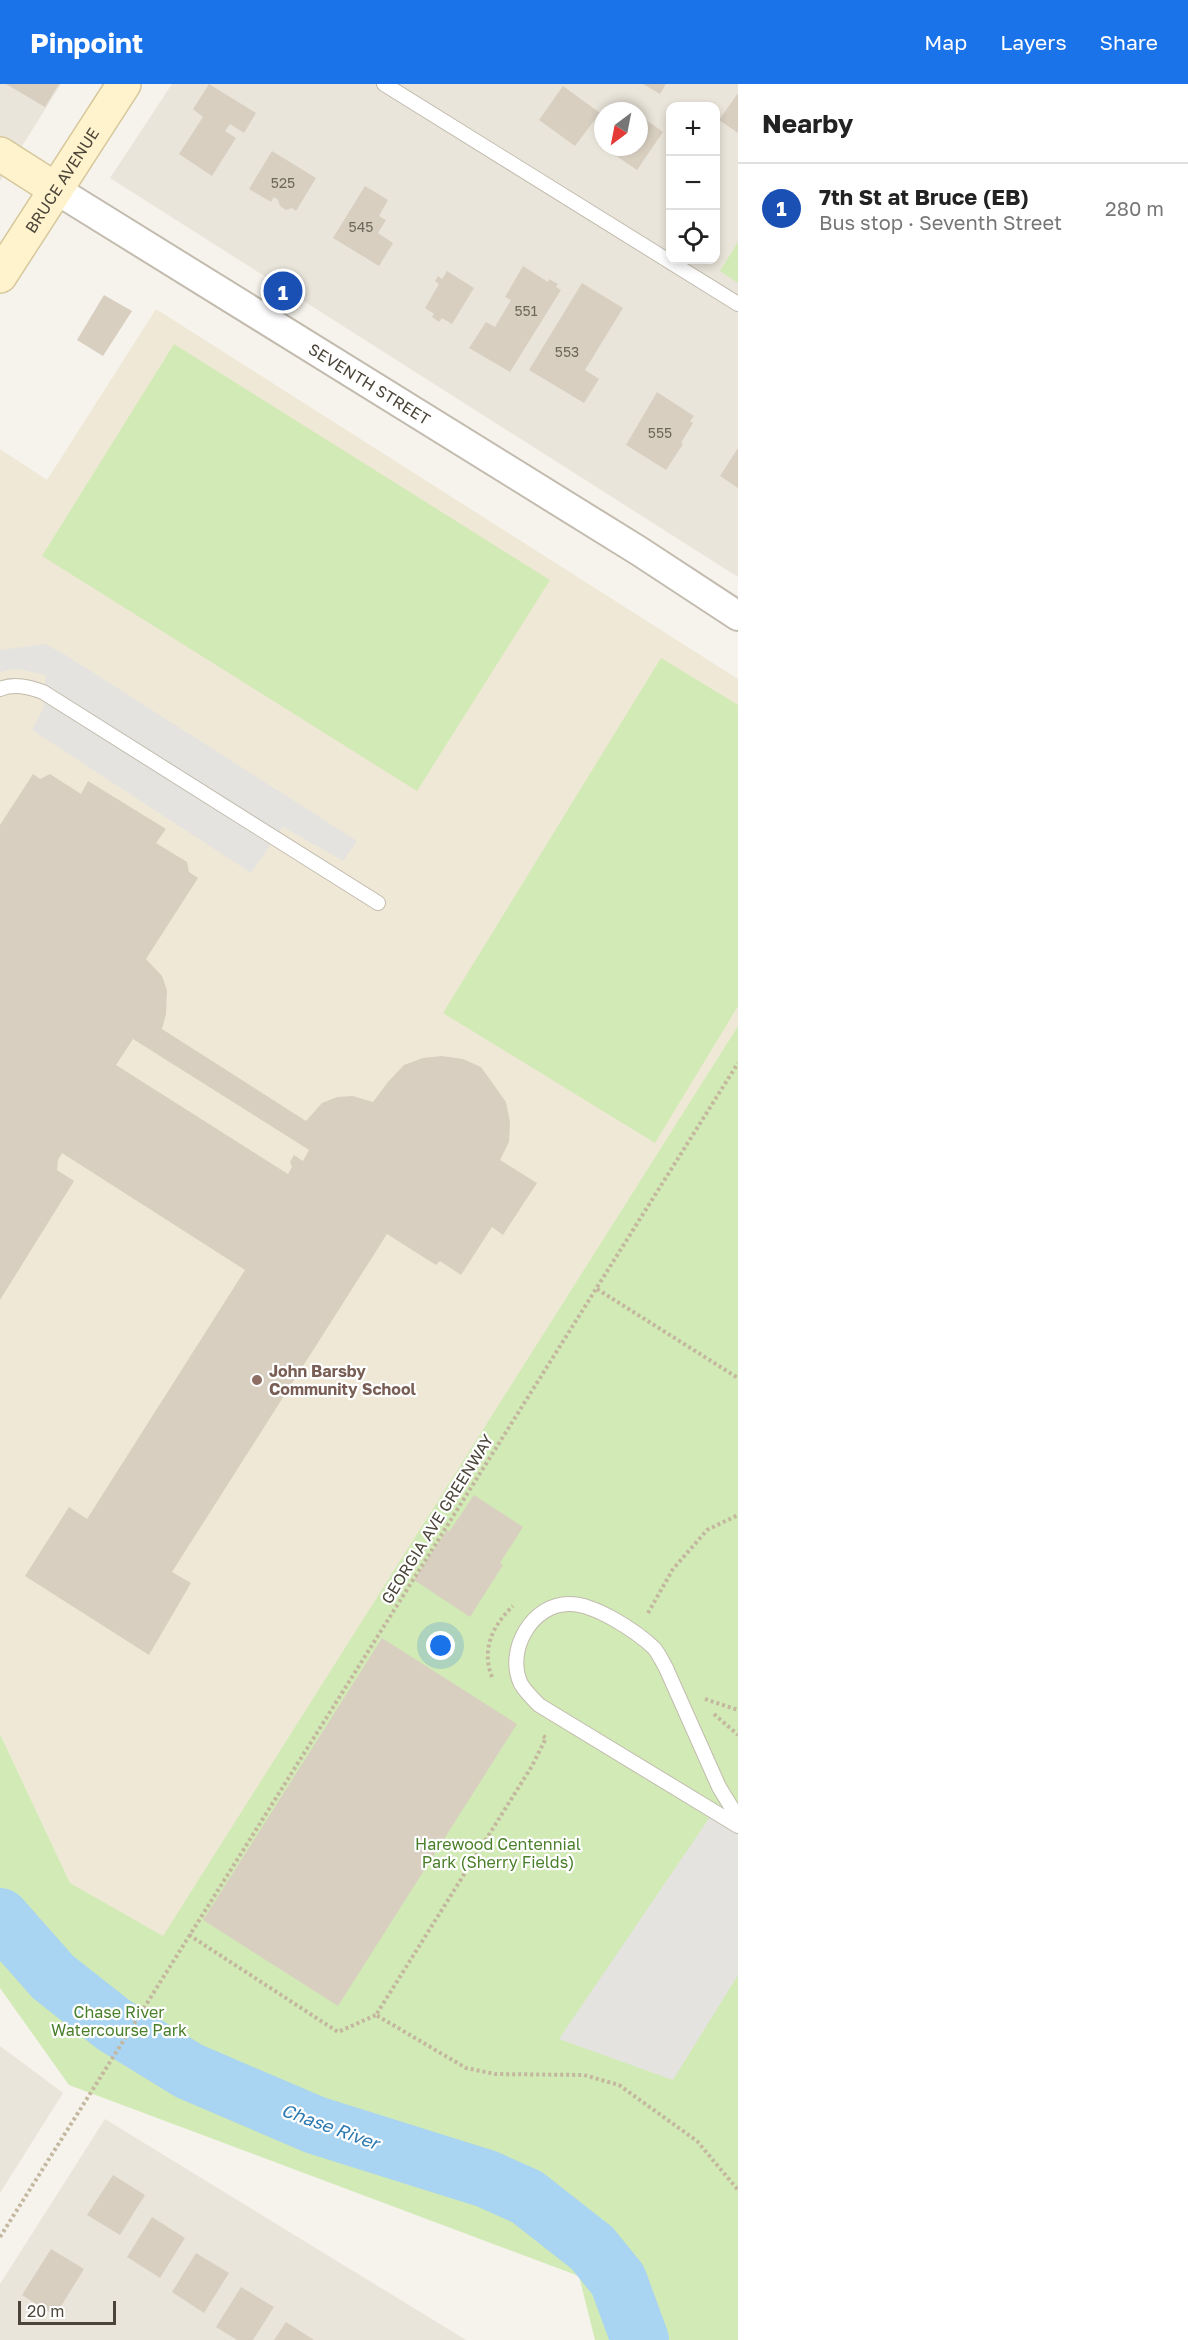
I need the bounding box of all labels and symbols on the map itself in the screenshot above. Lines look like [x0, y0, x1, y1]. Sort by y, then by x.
north arrow [594, 102, 648, 156]
street label: BRUCE AVENUE [21, 124, 103, 237]
house number: 525 [271, 174, 295, 191]
house number: 545 [349, 218, 373, 235]
pin: 1 [264, 268, 302, 314]
house number: 551 [514, 302, 538, 319]
street label: SEVENTH STREET [305, 339, 434, 429]
house number: 553 [555, 343, 579, 360]
house number: 555 [648, 424, 672, 441]
place label: John Barsby Community School [269, 1361, 417, 1399]
marker: John Barsby Community School [250, 1373, 264, 1387]
street label: GEORGIA AVE GREENWAY [377, 1430, 498, 1607]
your location [426, 1631, 455, 1660]
park label: Harewood Centennial Park (Sherry Fields) [415, 1834, 581, 1872]
park label: Chase River Watercourse Park [51, 2002, 187, 2040]
water label: Chase River [279, 2098, 385, 2155]
scale bar [18, 2298, 116, 2326]

